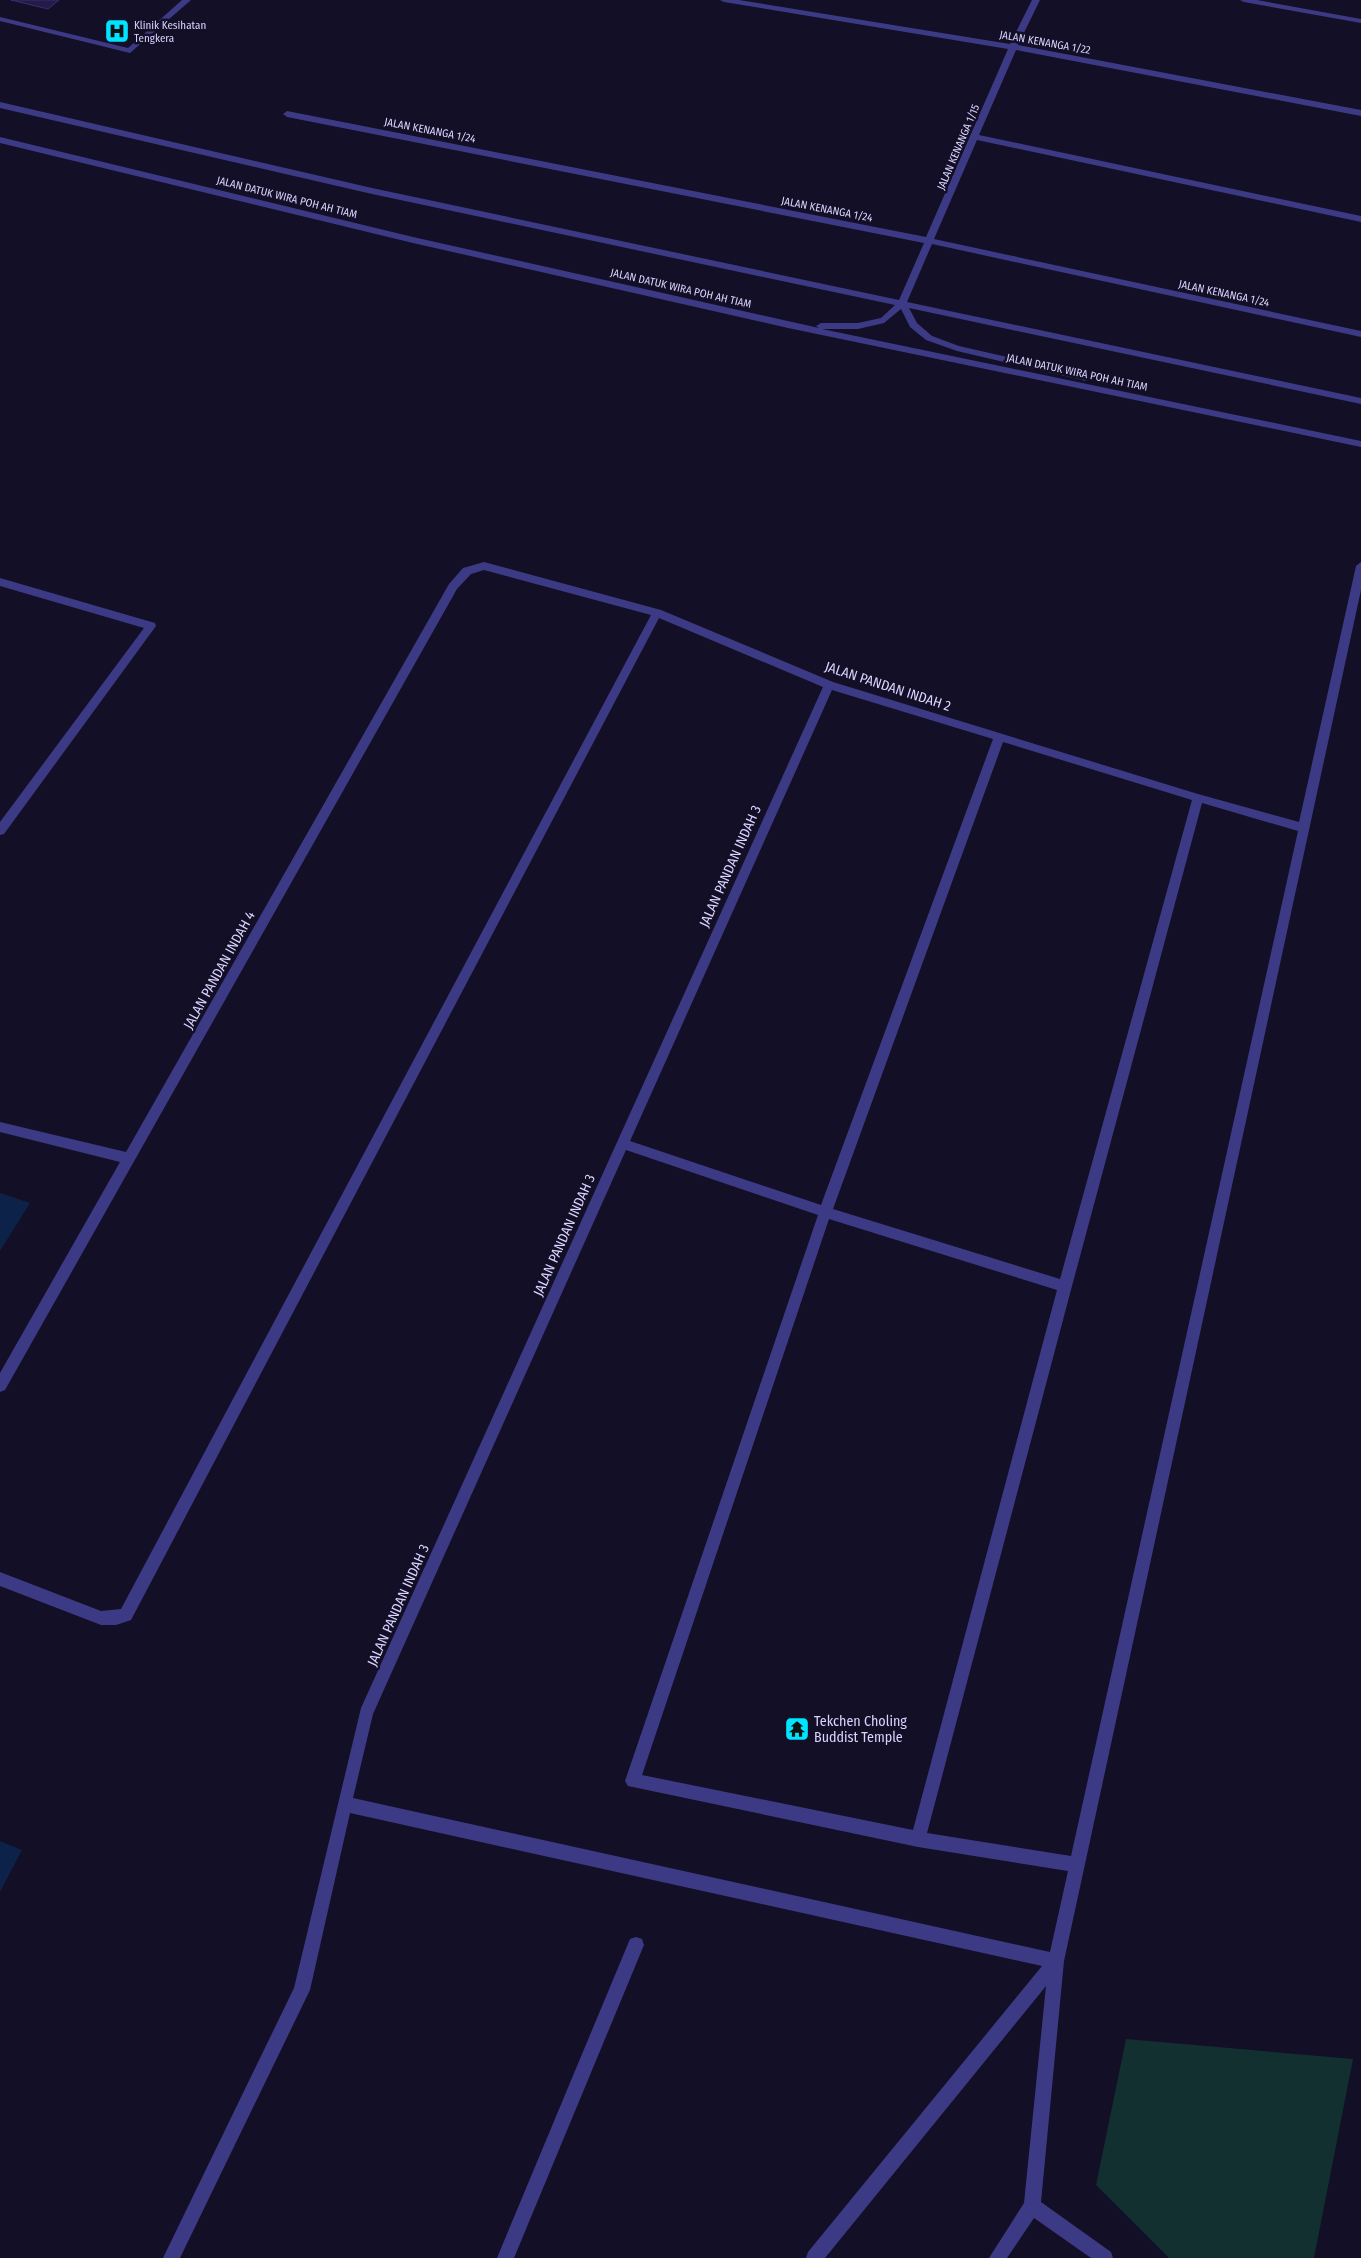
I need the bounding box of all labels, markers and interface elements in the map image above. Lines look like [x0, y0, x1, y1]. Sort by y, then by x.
hospital icon: Klinik Kesihatan Tengkera [104, 18, 130, 44]
place label: Klinik Kesihatan Tengkera [134, 19, 206, 45]
street label: JALAN KENANGA 1/22 [998, 28, 1092, 57]
street label: JALAN KENANGA 1/15 [935, 102, 982, 192]
street label: JALAN KENANGA 1/24 [383, 115, 477, 146]
street label: JALAN DATUK WIRA POH AH TIAM [215, 174, 359, 221]
street label: JALAN KENANGA 1/24 [780, 194, 874, 225]
street label: JALAN DATUK WIRA POH AH TIAM [609, 266, 753, 311]
street label: JALAN KENANGA 1/24 [1177, 278, 1271, 310]
street label: JALAN DATUK WIRA POH AH TIAM [1005, 351, 1149, 394]
street label: JALAN PANDAN INDAH 2 [823, 658, 953, 715]
street label: JALAN PANDAN INDAH 3 [696, 803, 765, 930]
street label: JALAN PANDAN INDAH 4 [180, 908, 259, 1032]
street label: JALAN PANDAN INDAH 3 [530, 1172, 599, 1299]
street label: JALAN PANDAN INDAH 3 [364, 1542, 433, 1669]
place label: Tekchen Choling Buddist Temple [814, 1713, 907, 1746]
temple icon: Tekchen Choling Buddist Temple [784, 1716, 810, 1742]

